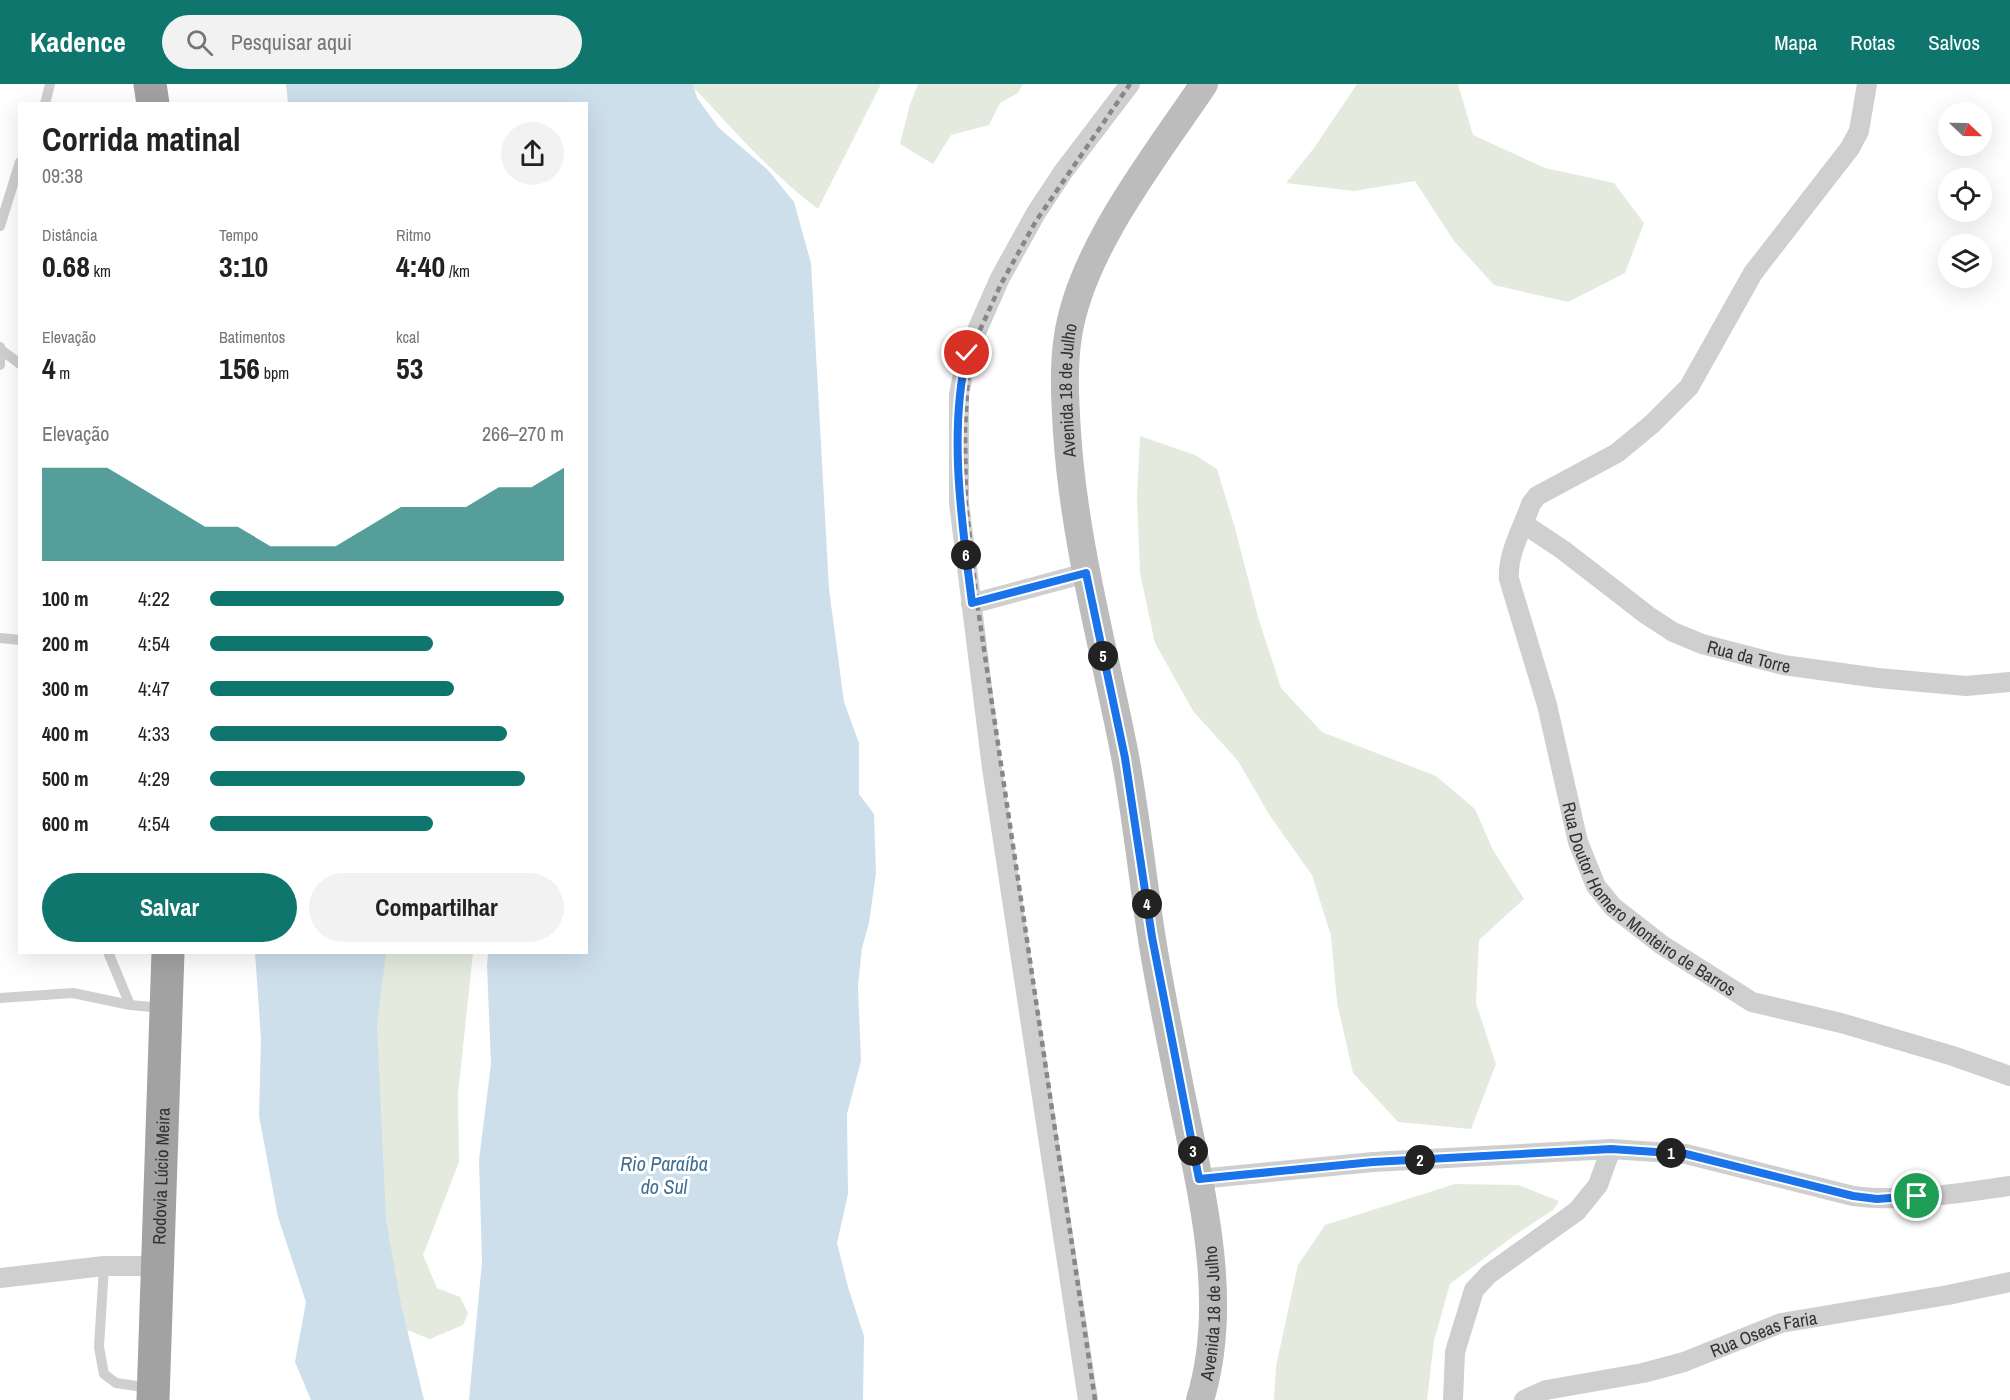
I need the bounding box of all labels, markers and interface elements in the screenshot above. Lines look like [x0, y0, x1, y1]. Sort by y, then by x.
search box [162, 15, 582, 69]
text: Kadence [30, 23, 126, 61]
icon: search [183, 26, 216, 59]
text: Pesquisar aqui [231, 27, 352, 57]
text: Mapa [1774, 28, 1817, 57]
text: Rotas [1850, 28, 1895, 57]
text: Salvos [1928, 28, 1980, 57]
north arrow [1938, 102, 1992, 156]
map controls [1938, 102, 1992, 288]
text: Corrida matinal [42, 117, 241, 161]
button: share [501, 122, 564, 185]
text: 09:38 [42, 162, 83, 189]
button: locate [1938, 168, 1992, 222]
text: Distância [42, 224, 97, 246]
text: Tempo [219, 224, 258, 246]
text: Ritmo [396, 224, 431, 246]
button: layers [1938, 234, 1992, 288]
text: 0.68 [42, 246, 90, 286]
text: 3:10 [219, 246, 268, 286]
text: 4:40 [396, 246, 445, 286]
text: km [90, 260, 111, 282]
text: /km [445, 260, 470, 282]
street label: Avenida 18 de Julho [1052, 321, 1083, 460]
text: Elevação [42, 326, 96, 348]
text: Batimentos [219, 326, 285, 348]
text: kcal [396, 326, 419, 348]
pin [941, 327, 992, 378]
icon: check [950, 336, 983, 369]
text: 4 [42, 348, 56, 388]
text: 156 [219, 348, 260, 388]
text: 53 [396, 348, 423, 388]
text: m [56, 362, 70, 384]
text: bpm [260, 362, 289, 384]
text: Elevação [42, 420, 109, 447]
text: 266–270 m [482, 420, 564, 447]
pin: 6 [951, 540, 981, 570]
text: 6 [962, 544, 970, 566]
text: 100 m [42, 585, 89, 612]
text: 4:22 [138, 585, 170, 612]
text: 200 m [42, 630, 89, 657]
text: 4:54 [138, 630, 170, 657]
street label: Rua da Torre [1705, 633, 1792, 678]
pin: 5 [1088, 641, 1118, 671]
text: 5 [1099, 645, 1107, 667]
text: 300 m [42, 675, 89, 702]
text: 4:47 [138, 675, 170, 702]
text: 400 m [42, 720, 89, 747]
text: 4:33 [138, 720, 170, 747]
text: 500 m [42, 765, 89, 792]
text: 4:29 [138, 765, 170, 792]
street label: Rua Doutor Homero Monteiro de Barros [1557, 799, 1741, 1001]
text: 600 m [42, 810, 89, 837]
text: 4:54 [138, 810, 170, 837]
button: Salvar [42, 873, 297, 942]
button: Compartilhar [309, 873, 564, 942]
pin: 4 [1132, 889, 1162, 919]
text: 4 [1143, 893, 1151, 915]
street label: Rodovia Lúcio Meira [146, 1107, 175, 1245]
pin: 3 [1178, 1136, 1208, 1166]
pin: 1 [1656, 1138, 1686, 1168]
text: 3 [1189, 1140, 1197, 1162]
text: 1 [1667, 1142, 1675, 1164]
pin: 2 [1405, 1145, 1435, 1175]
text: 2 [1416, 1149, 1424, 1171]
water label: Rio Paraíba do Sul [620, 1150, 708, 1200]
pin [1891, 1170, 1942, 1221]
icon: arrive [1900, 1179, 1933, 1212]
street label: Avenida 18 de Julho [1193, 1245, 1226, 1383]
street label: Rua Oseas Faria [1706, 1305, 1819, 1363]

